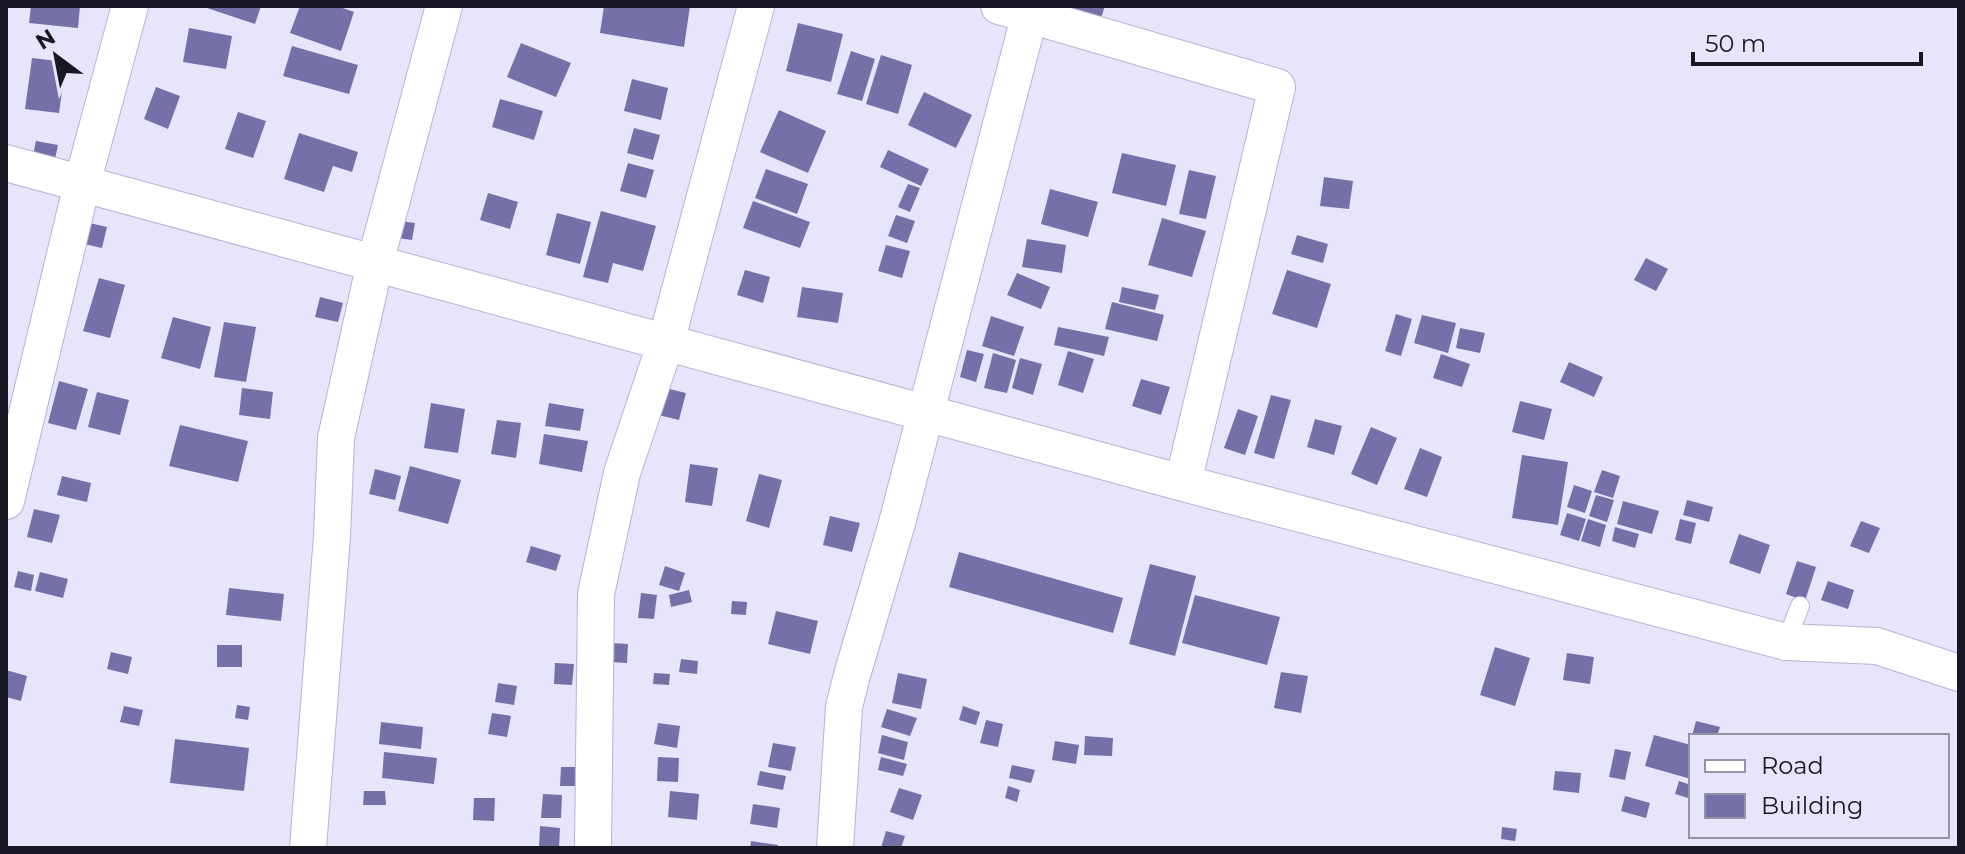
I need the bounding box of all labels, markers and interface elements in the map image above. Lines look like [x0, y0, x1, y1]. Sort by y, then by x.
north arrow [16, 16, 96, 96]
scale bar [1693, 16, 1921, 66]
text: N [31, 23, 60, 56]
text: 50 m [1705, 29, 1766, 58]
legend [1689, 734, 1949, 838]
text: Road [1761, 751, 1824, 780]
text: Building [1761, 791, 1864, 820]

